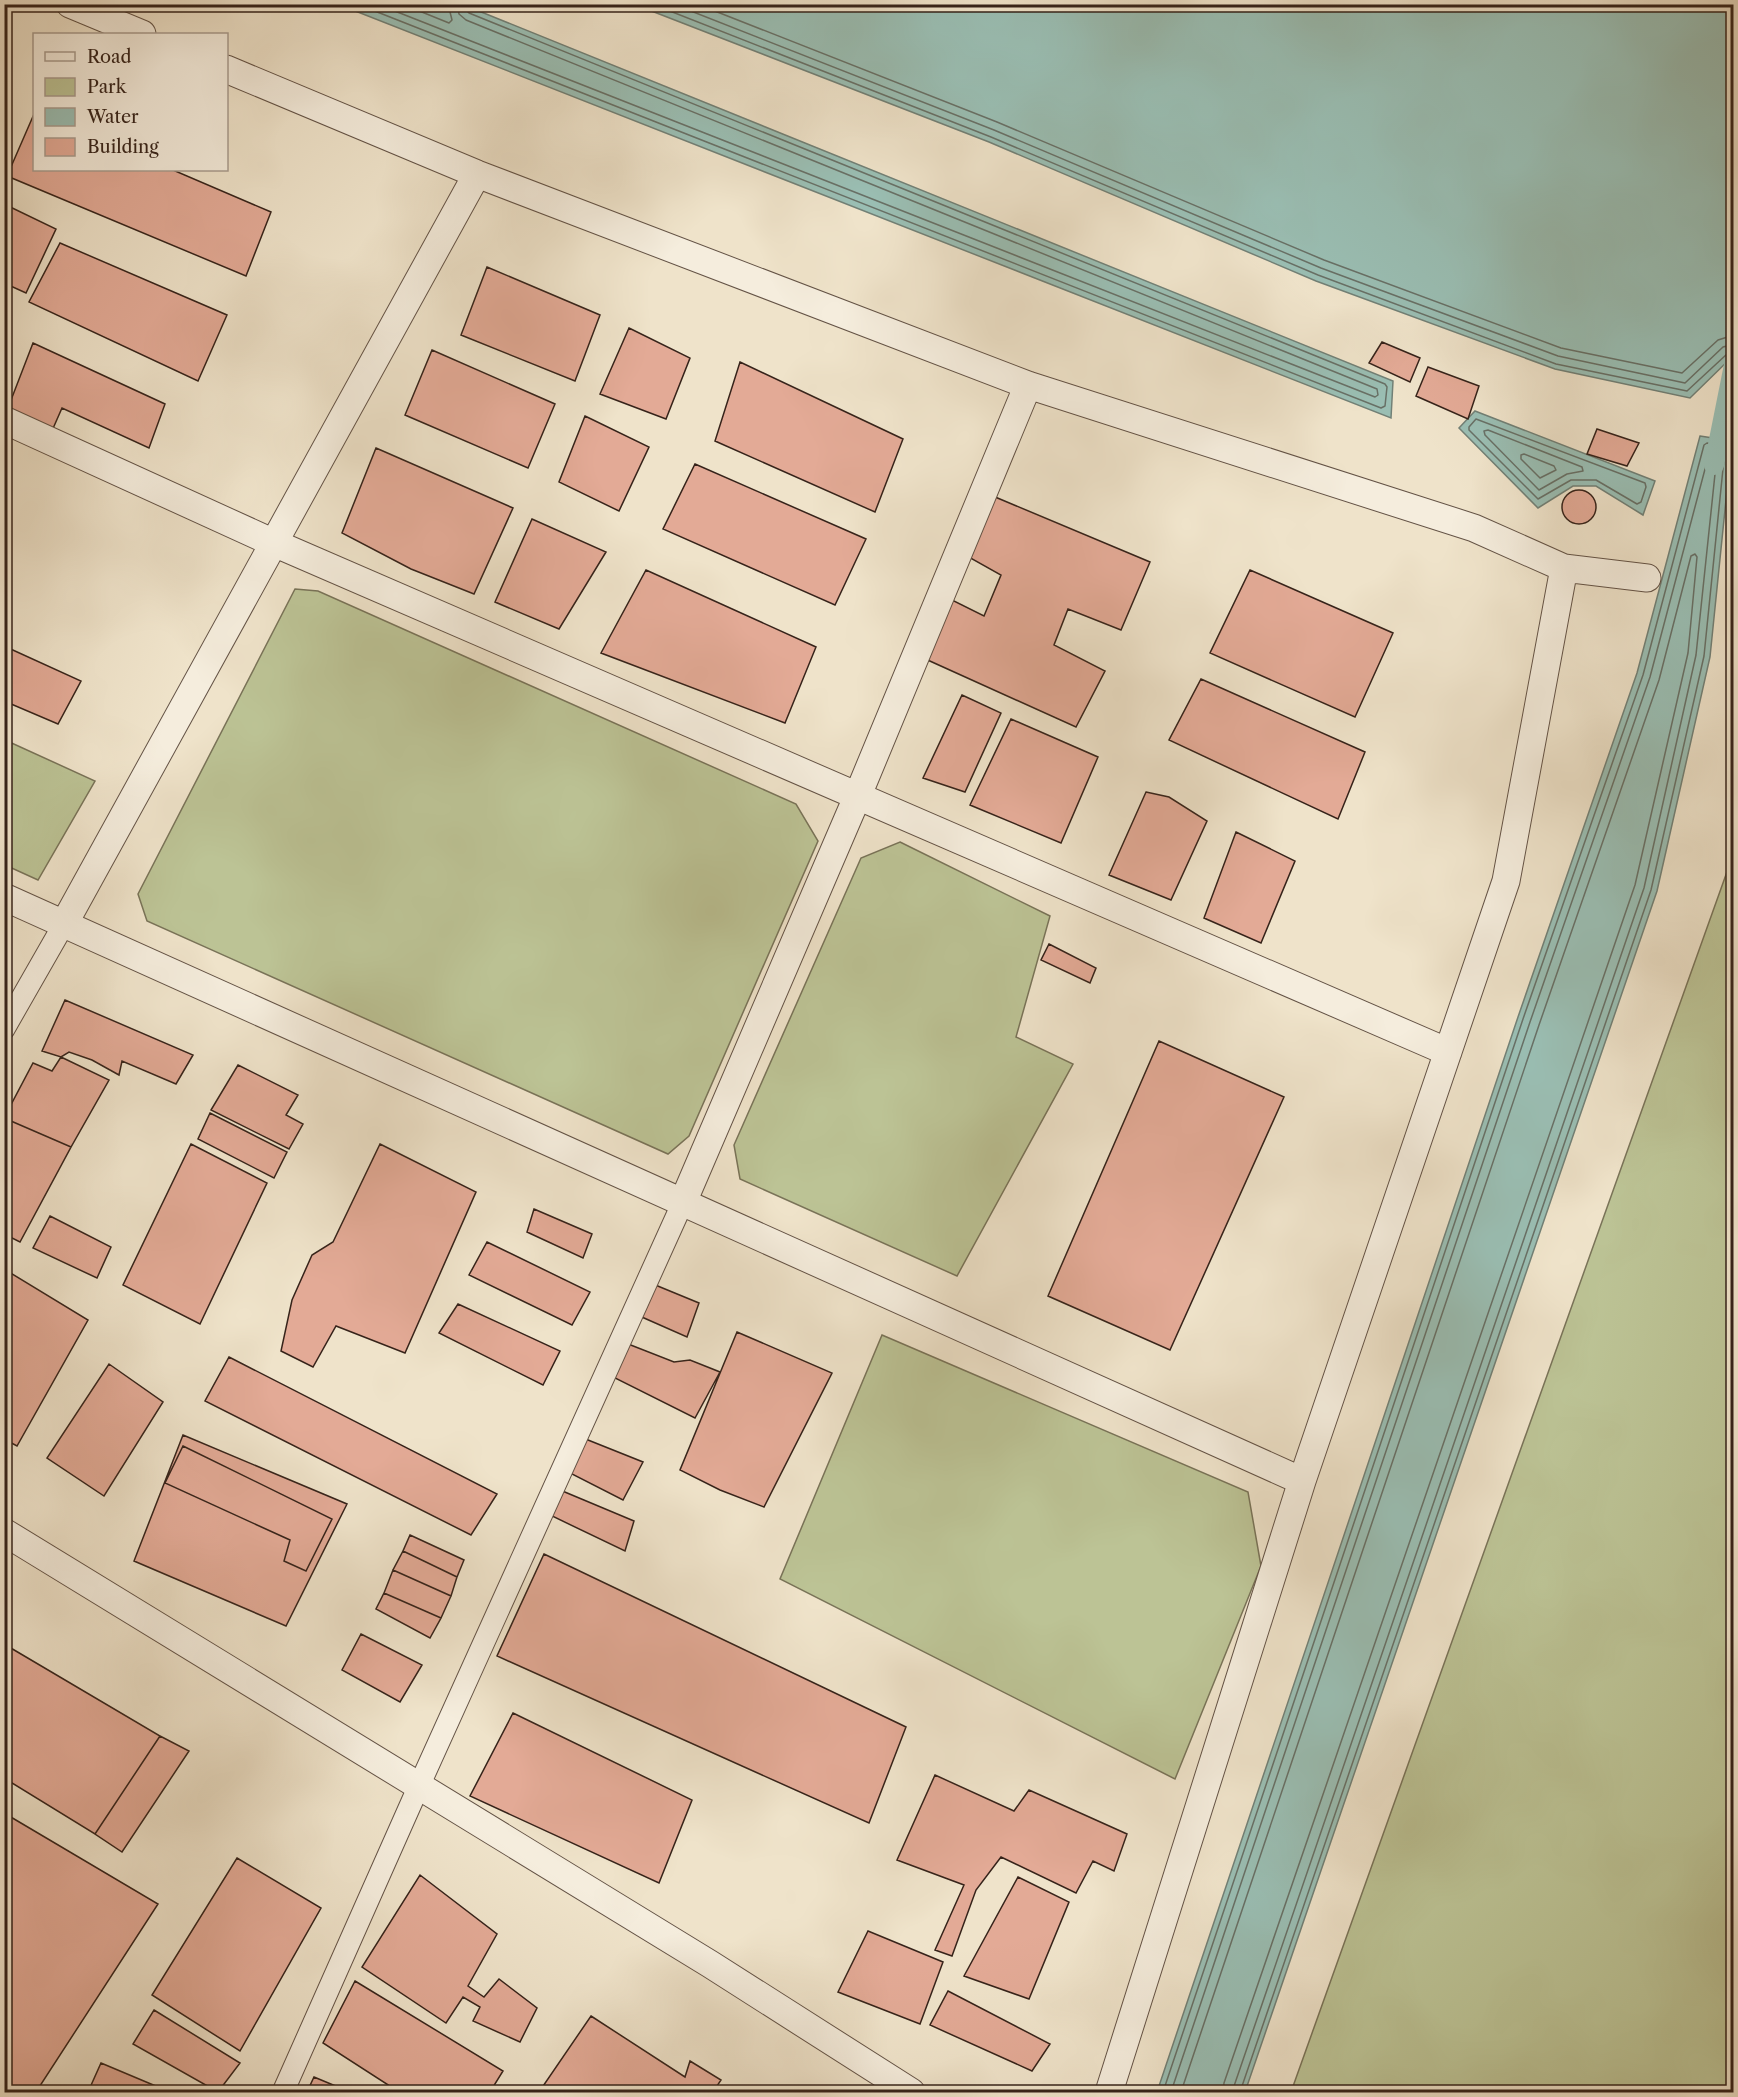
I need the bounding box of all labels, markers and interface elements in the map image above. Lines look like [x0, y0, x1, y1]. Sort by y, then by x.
legend [33, 33, 228, 171]
text: Road [87, 46, 132, 68]
text: Park [87, 76, 128, 98]
text: Water [86, 106, 139, 128]
text: Building [87, 136, 159, 158]

